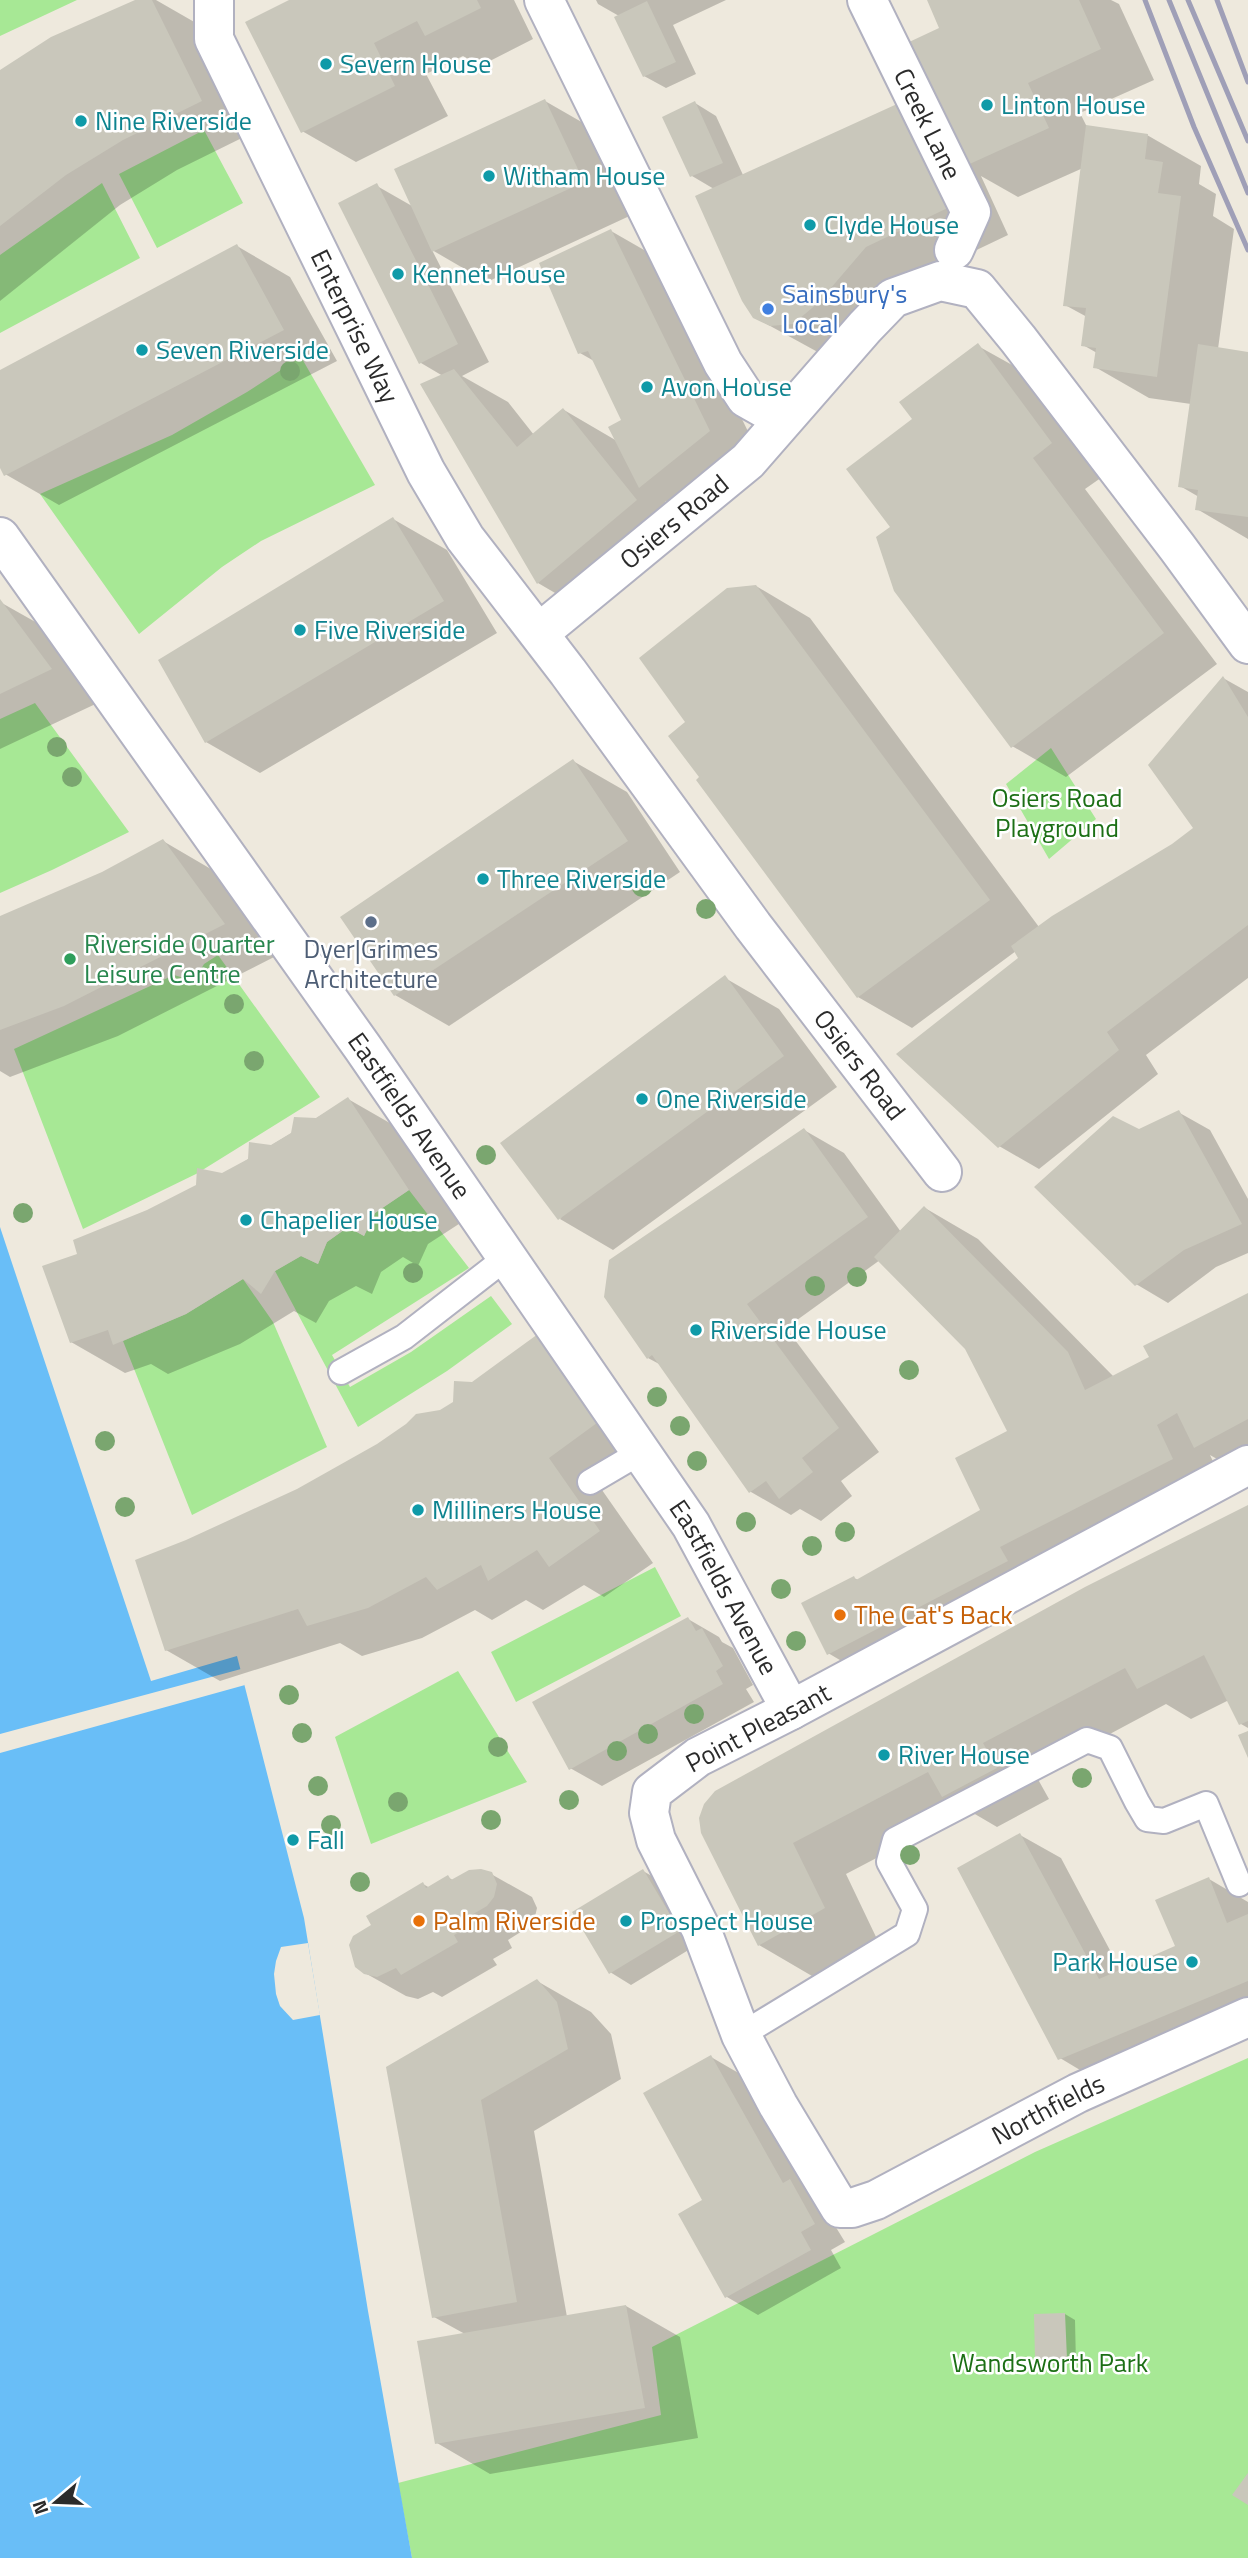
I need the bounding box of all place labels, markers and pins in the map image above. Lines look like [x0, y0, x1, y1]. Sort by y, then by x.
place label: Severn House [340, 44, 491, 83]
marker: Severn House [318, 56, 334, 72]
place label: Linton House [1001, 85, 1146, 124]
marker: Linton House [979, 97, 995, 113]
place label: Nine Riverside [95, 101, 252, 140]
marker: Nine Riverside [73, 113, 89, 129]
place label: Witham House [503, 156, 665, 195]
marker: Witham House [481, 168, 497, 184]
place label: Clyde House [824, 205, 959, 244]
marker: Clyde House [802, 217, 818, 233]
place label: Kennet House [412, 254, 566, 293]
marker: Kennet House [390, 266, 406, 282]
place label: Sainsbury's Local [782, 274, 907, 343]
marker: Sainsbury's Local [760, 301, 776, 317]
place label: Seven Riverside [156, 330, 329, 369]
marker: Seven Riverside [134, 342, 150, 358]
place label: Avon House [661, 367, 792, 406]
marker: Avon House [639, 379, 655, 395]
place label: Five Riverside [314, 610, 465, 649]
marker: Five Riverside [292, 622, 308, 638]
place label: Three Riverside [497, 859, 666, 898]
marker: Three Riverside [475, 871, 491, 887]
marker: Dyer|Grimes Architecture [363, 914, 379, 930]
place label: Riverside Quarter Leisure Centre [84, 924, 275, 993]
place label: Dyer|Grimes Architecture [304, 929, 438, 998]
marker: Riverside Quarter Leisure Centre [62, 951, 78, 967]
place label: One Riverside [656, 1079, 807, 1118]
marker: One Riverside [634, 1091, 650, 1107]
place label: Chapelier House [260, 1200, 438, 1239]
marker: Chapelier House [238, 1212, 254, 1228]
place label: Riverside House [710, 1310, 887, 1349]
marker: Riverside House [688, 1322, 704, 1338]
place label: Milliners House [432, 1490, 601, 1529]
marker: Milliners House [410, 1502, 426, 1518]
place label: The Cat's Back [854, 1595, 1013, 1634]
marker: The Cat's Back [832, 1607, 848, 1623]
place label: River House [898, 1735, 1030, 1774]
marker: River House [876, 1747, 892, 1763]
place label: Fall [307, 1820, 345, 1859]
marker: Fall [285, 1832, 301, 1848]
place label: Palm Riverside [433, 1901, 596, 1940]
place label: Prospect House [640, 1901, 813, 1940]
marker: Palm Riverside [411, 1913, 427, 1929]
marker: Prospect House [618, 1913, 634, 1929]
place label: Park House [1052, 1942, 1178, 1981]
marker: Park House [1184, 1954, 1200, 1970]

